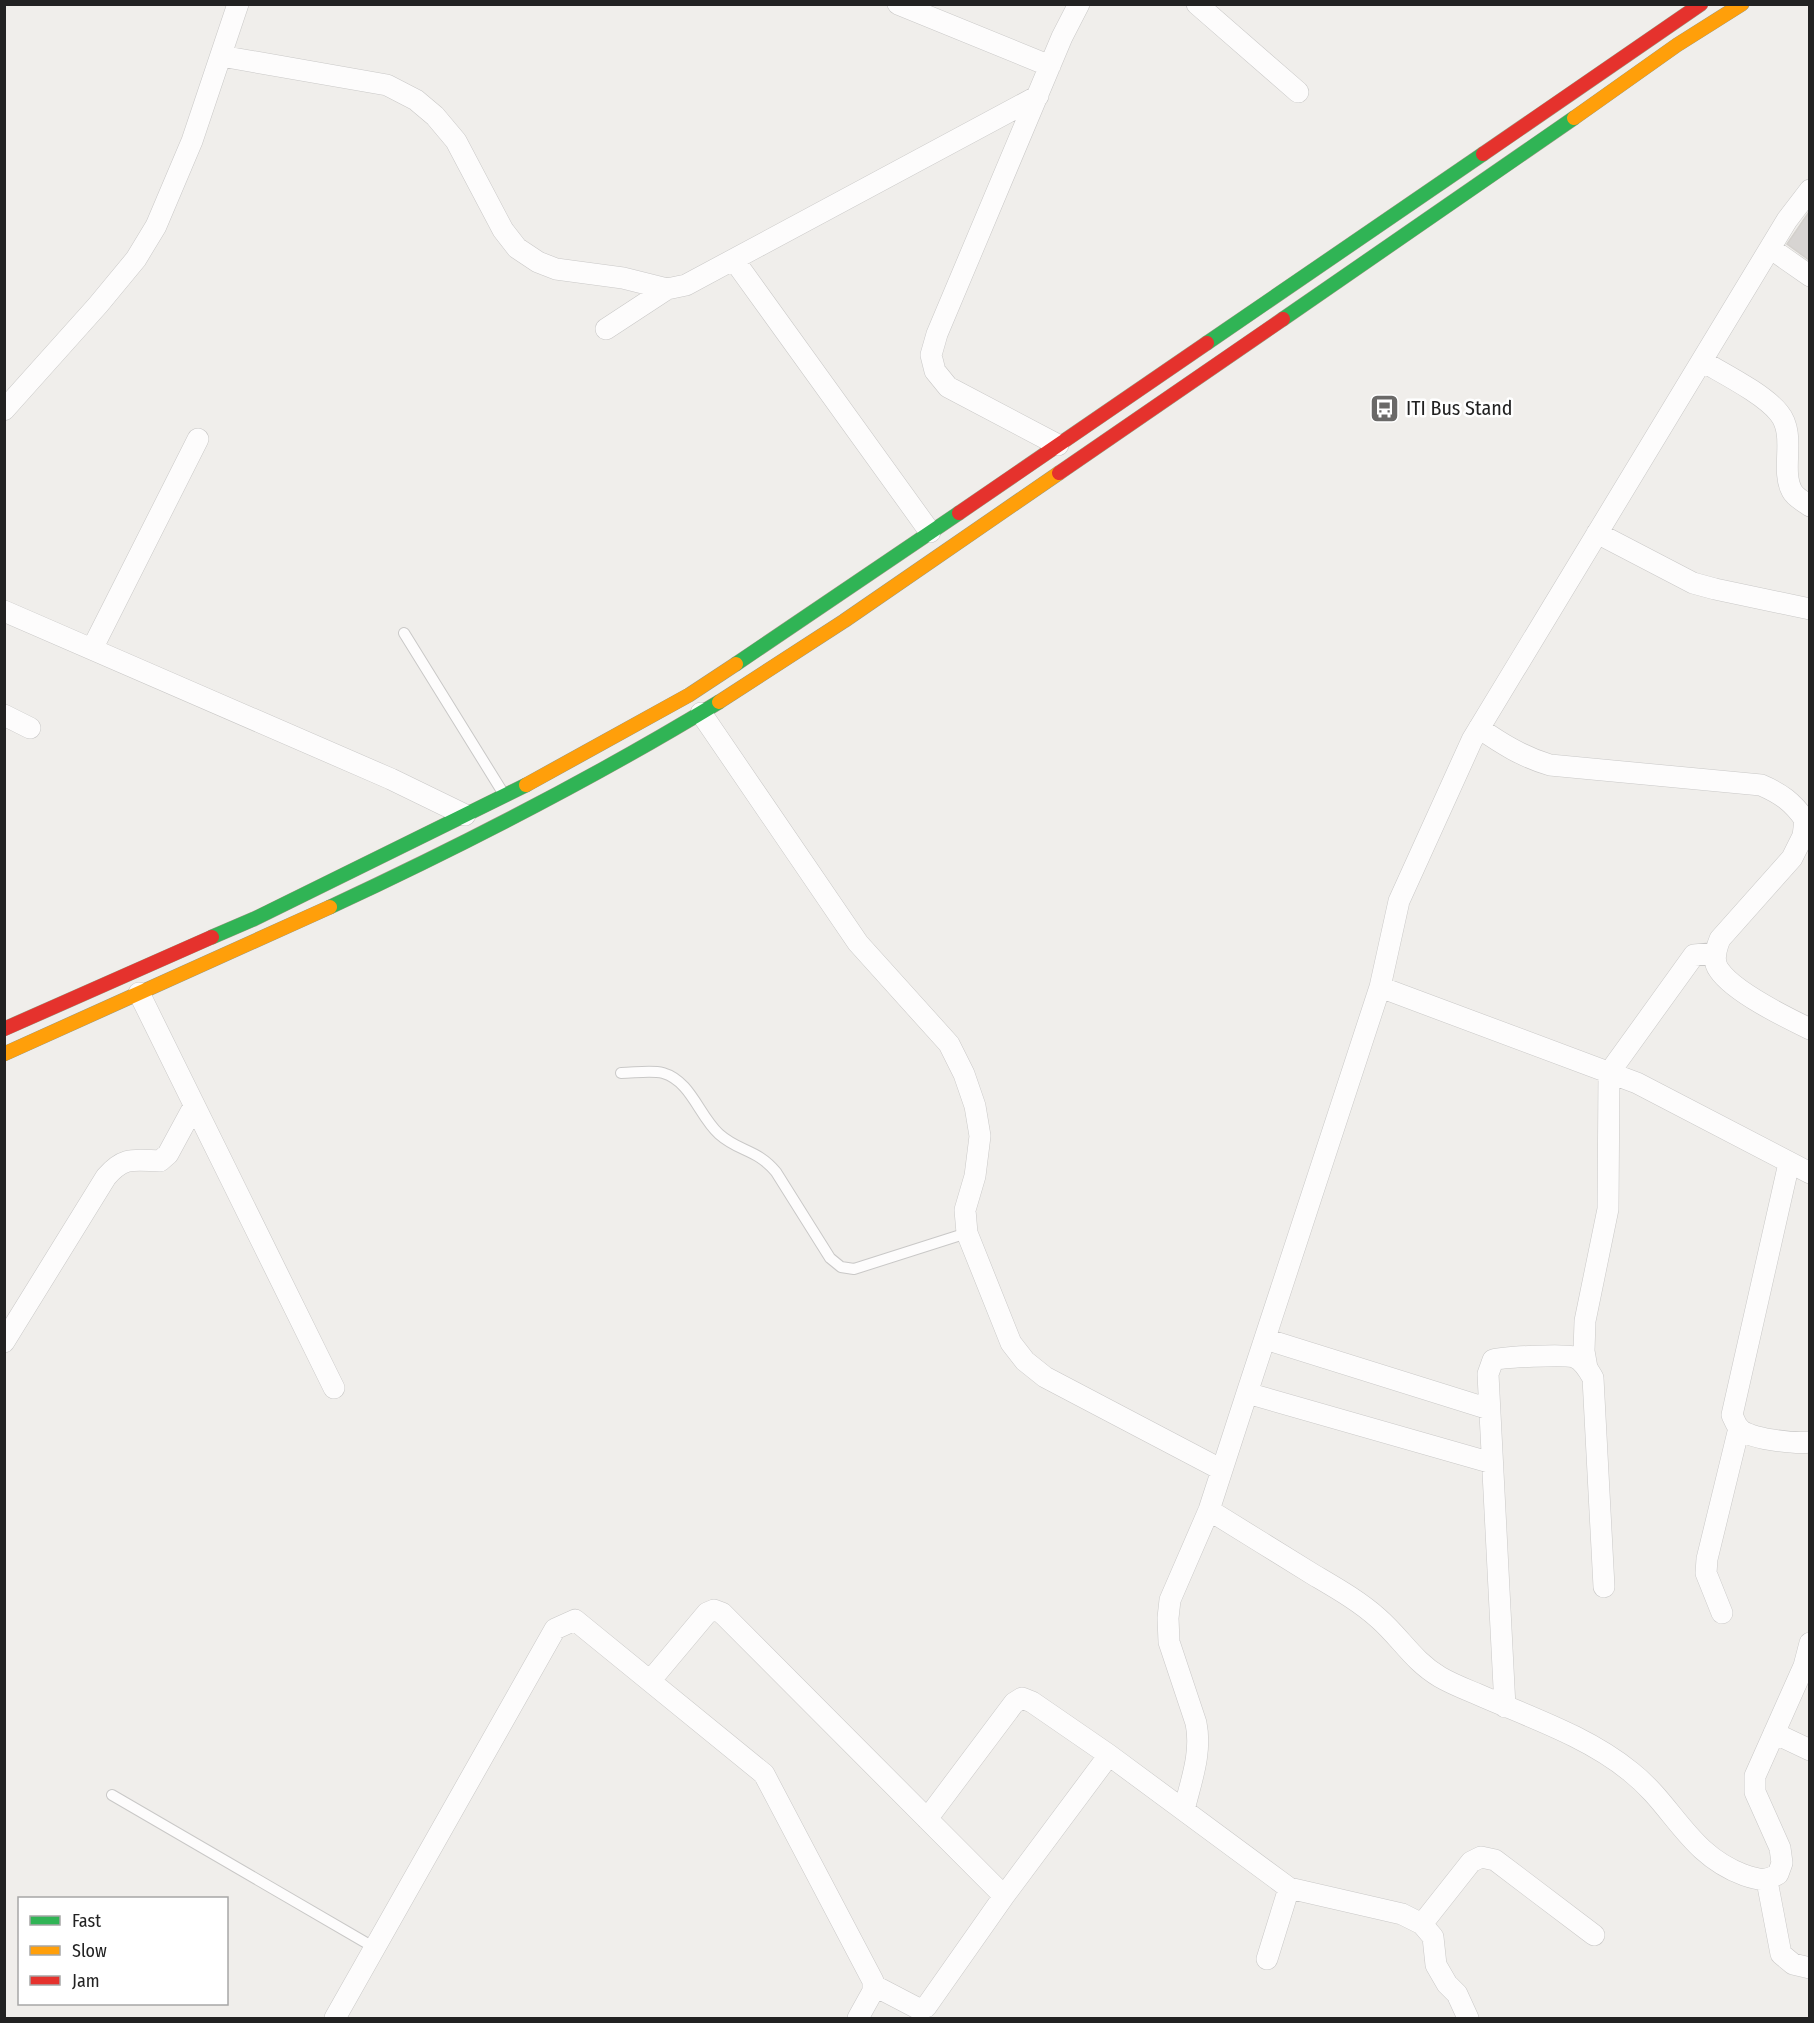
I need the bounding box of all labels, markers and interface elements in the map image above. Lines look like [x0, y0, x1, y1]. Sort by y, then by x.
bus stop icon: ITI Bus Stand [1369, 392, 1401, 424]
place label: ITI Bus Stand [1406, 396, 1512, 420]
legend [18, 1897, 228, 2005]
text: Fast [72, 1910, 101, 1932]
text: Slow [72, 1940, 107, 1962]
text: Jam [72, 1970, 100, 1992]

